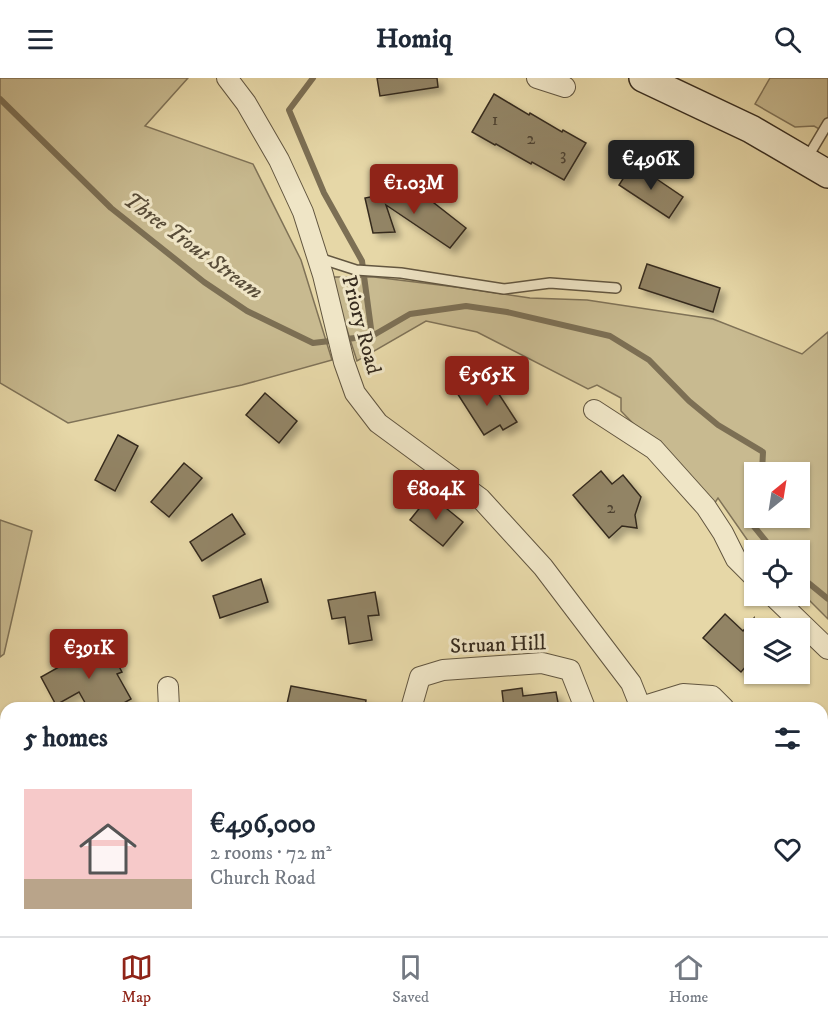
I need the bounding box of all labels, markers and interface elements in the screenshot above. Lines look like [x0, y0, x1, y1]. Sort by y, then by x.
text: Homiq [376, 22, 452, 56]
icon: menu [24, 23, 57, 56]
icon: search [771, 23, 804, 56]
house number: 1 [492, 109, 498, 131]
house number: 2 [527, 128, 536, 150]
pin: €496K [609, 140, 693, 191]
house number: 3 [560, 144, 566, 166]
text: €496K [622, 147, 680, 172]
pin: €1.03M [365, 164, 463, 215]
text: €1.03M [384, 171, 444, 196]
water label: Three Trout Stream [118, 186, 268, 306]
street label: Priory Road [335, 273, 387, 378]
pin: €565K [445, 356, 529, 407]
text: €565K [459, 363, 515, 388]
north arrow [744, 462, 810, 528]
map controls [744, 462, 810, 684]
pin: €804K [394, 470, 478, 521]
text: €804K [407, 477, 465, 502]
house number: 2 [607, 497, 616, 519]
button: locate [744, 540, 810, 606]
button: layers [744, 618, 810, 684]
pin: €391K [47, 629, 131, 680]
street label: Struan Hill [450, 630, 547, 660]
text: €391K [64, 636, 114, 661]
text: 5 homes [24, 722, 108, 755]
icon: filters [771, 722, 804, 755]
text: €496,000 [210, 808, 316, 841]
icon: home [72, 813, 144, 885]
icon: heart [771, 833, 804, 866]
text: 2 rooms · 72 m² [210, 841, 332, 866]
text: Church Road [210, 866, 316, 891]
tab: Map [120, 951, 153, 1007]
tab: Saved [392, 951, 429, 1007]
tab: Home [669, 951, 708, 1007]

